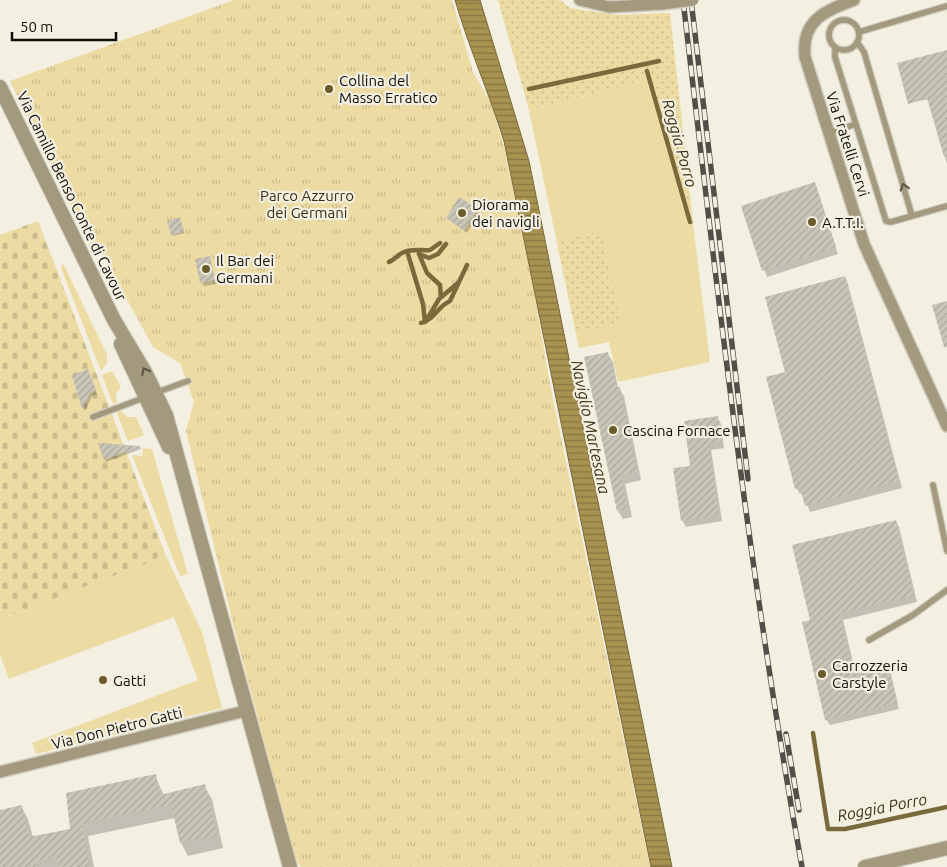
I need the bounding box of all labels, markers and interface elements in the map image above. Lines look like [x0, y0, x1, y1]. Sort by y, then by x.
scale bar [12, 10, 116, 42]
text: 50 m [20, 18, 53, 35]
place label: Collina del Masso Erratico [339, 72, 438, 106]
marker: Collina del Masso Erratico [323, 83, 335, 95]
street label: Via Camillo Benso Conte di Cavour [14, 89, 130, 304]
street label: Via Fratelli Cervi [823, 89, 873, 199]
water label: Roggia Porro [659, 97, 701, 189]
one-way arrow [899, 184, 909, 192]
park label: Parco Azzurro dei Germani [260, 187, 354, 221]
place label: Diorama dei navigli [472, 196, 540, 230]
marker: Diorama dei navigli [456, 207, 468, 219]
place label: A.T.T.I. [822, 214, 864, 231]
marker: A.T.T.I. [806, 216, 818, 228]
place label: Il Bar dei Germani [216, 252, 274, 286]
marker: Il Bar dei Germani [200, 263, 212, 275]
water label: Naviglio Martesana [568, 358, 614, 496]
one-way arrow [141, 368, 151, 377]
place label: Cascina Fornace [623, 422, 731, 439]
marker: Cascina Fornace [607, 424, 619, 436]
place label: Carrozzeria Carstyle [832, 657, 908, 691]
marker: Carrozzeria Carstyle [816, 668, 828, 680]
place label: Gatti [113, 672, 146, 689]
marker: Gatti [97, 674, 109, 686]
street label: Via Don Pietro Gatti [50, 704, 184, 752]
water label: Roggia Porro [836, 789, 929, 824]

